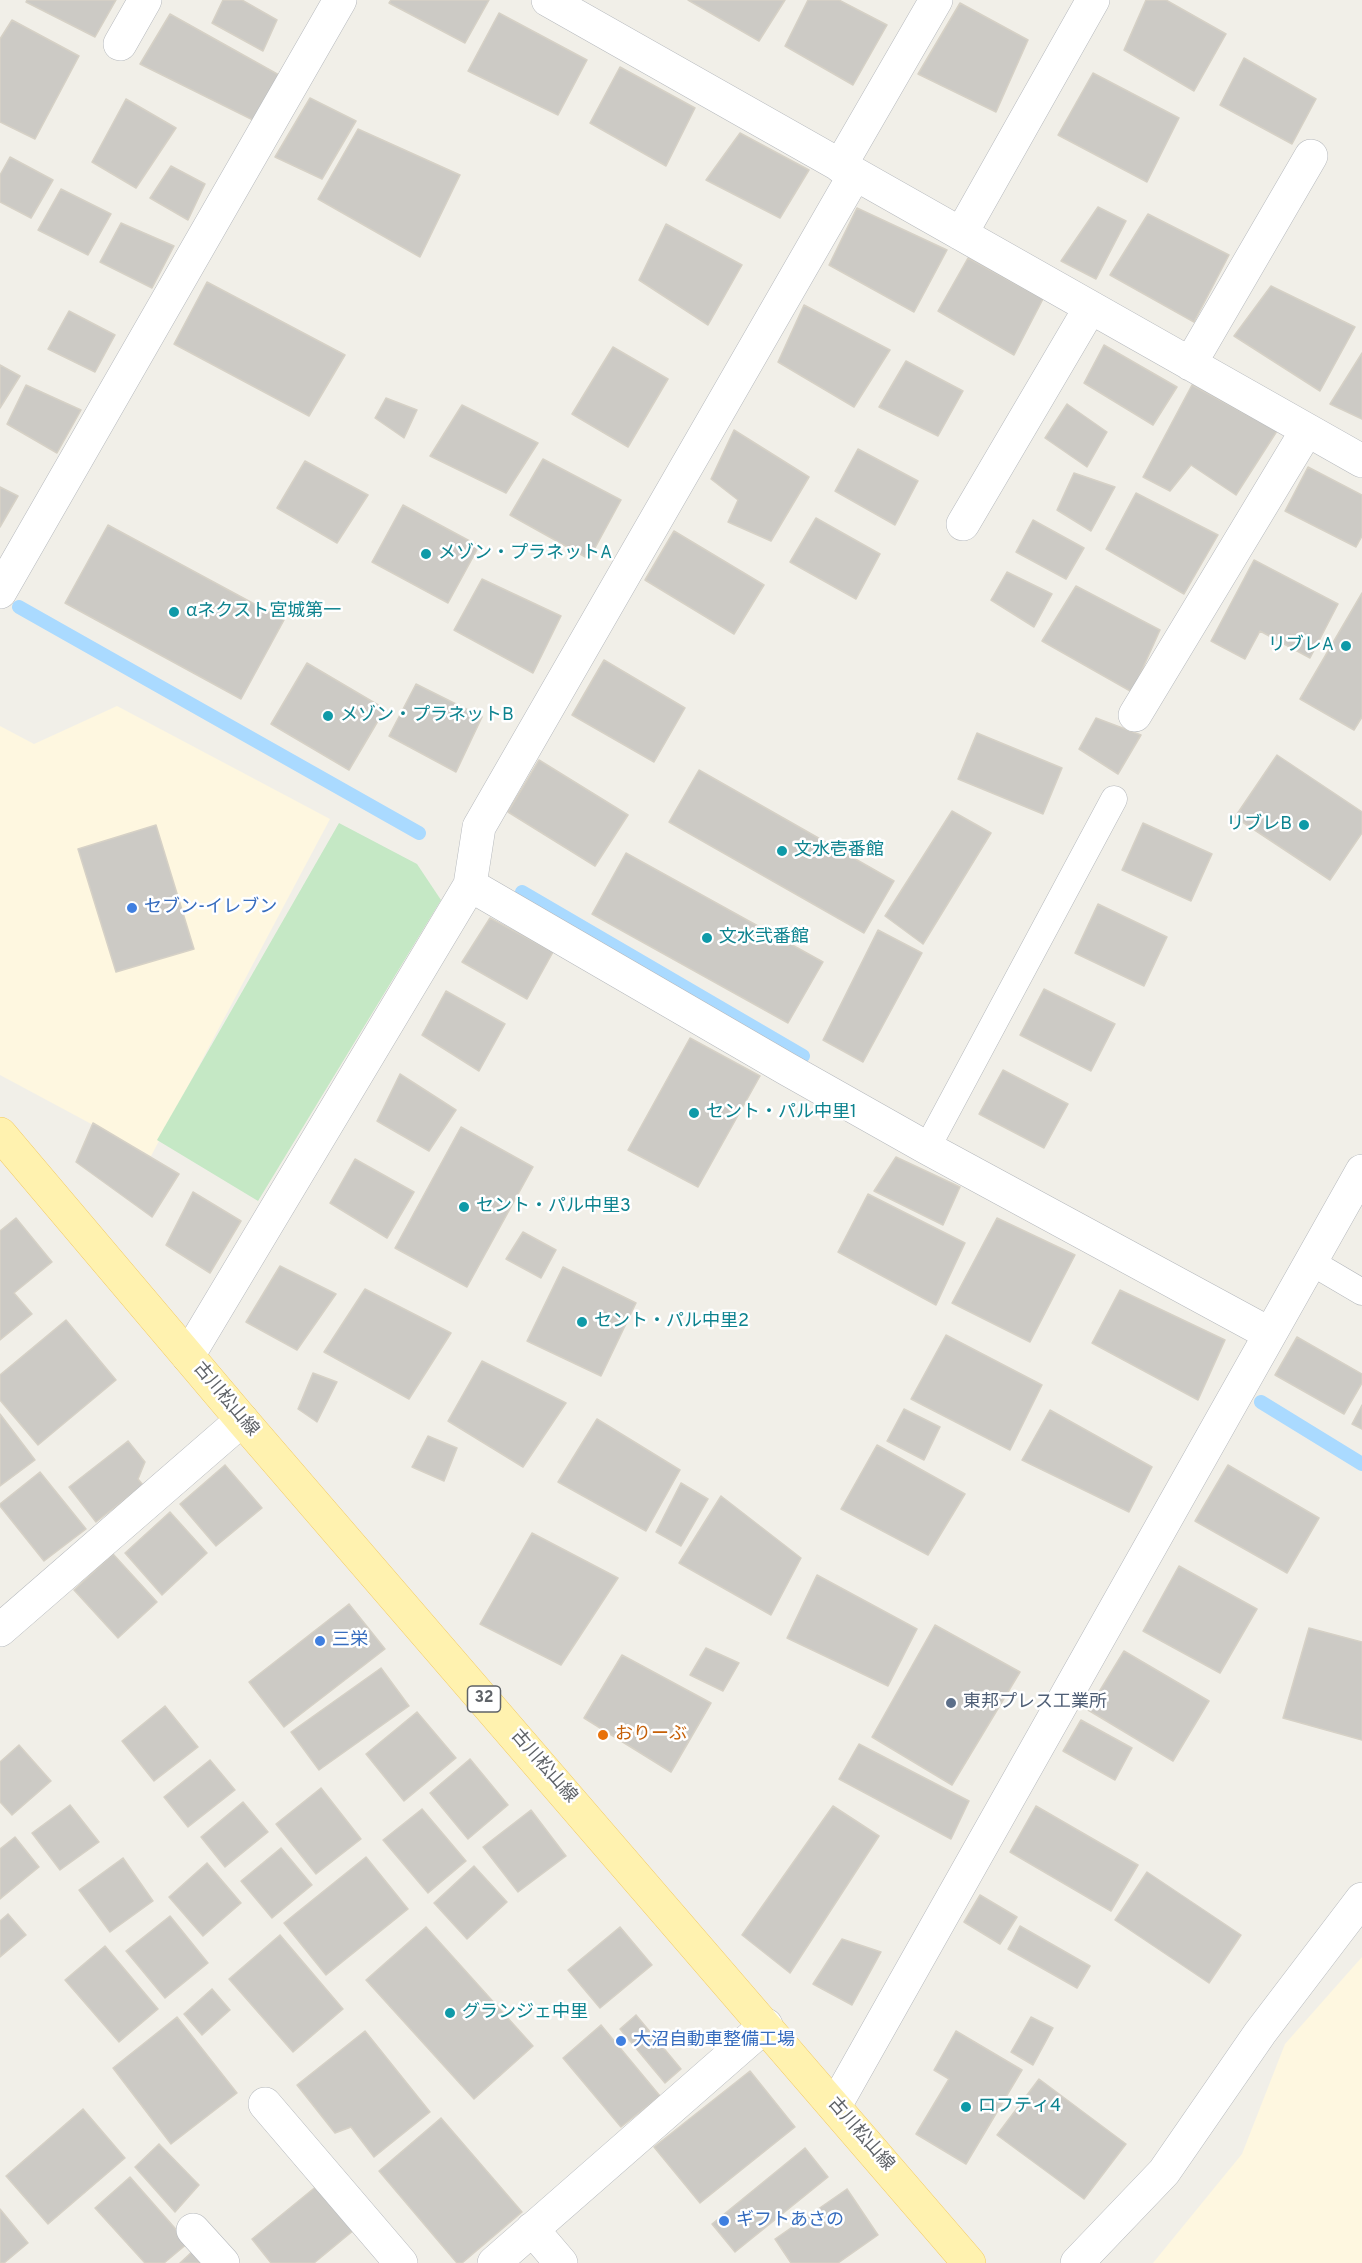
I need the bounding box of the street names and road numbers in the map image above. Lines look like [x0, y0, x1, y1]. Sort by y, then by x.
street label: 古川松山線 [188, 1359, 262, 1441]
road number: 32 [468, 1686, 500, 1712]
street label: 古川松山線 [505, 1726, 581, 1808]
street label: 古川松山線 [822, 2094, 898, 2176]

